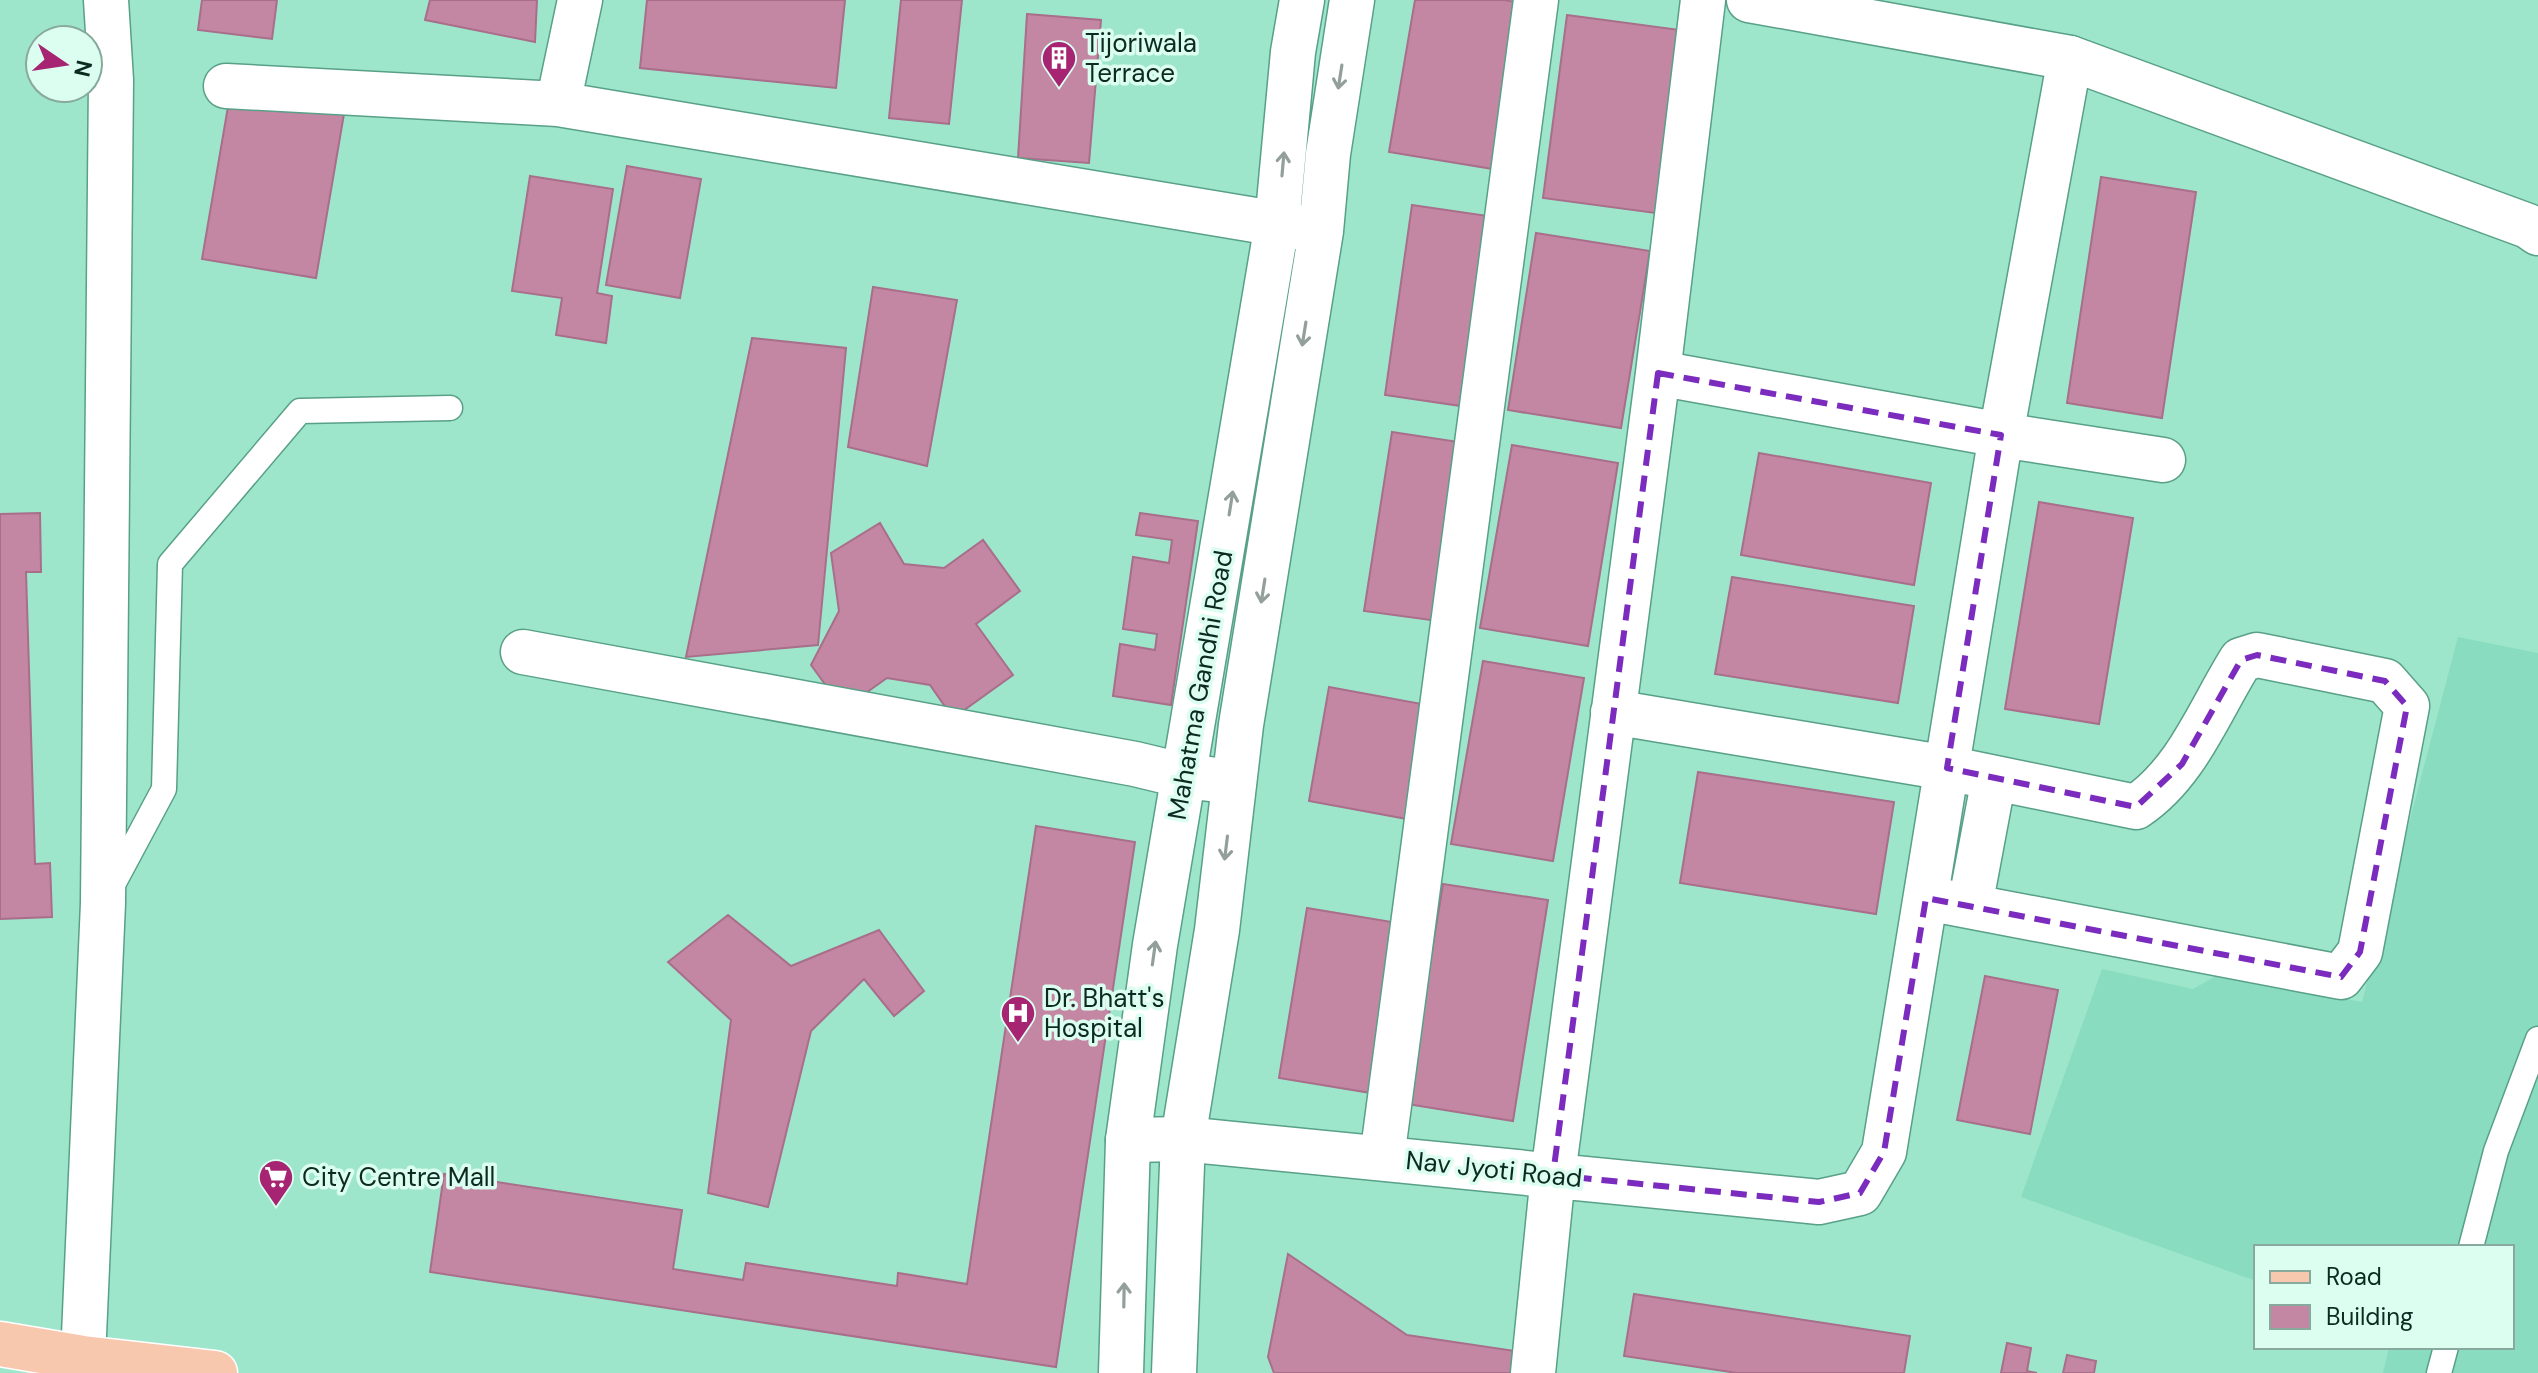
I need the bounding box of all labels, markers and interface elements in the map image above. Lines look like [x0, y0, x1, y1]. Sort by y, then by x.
north arrow [24, 24, 104, 104]
place label: Tijoriwala Terrace [1085, 26, 1197, 90]
building icon: Tijoriwala Terrace [1040, 39, 1078, 89]
text: N [67, 57, 99, 79]
one-way arrow [1332, 64, 1347, 89]
one-way arrow [1275, 151, 1290, 177]
one-way arrow [1296, 321, 1311, 347]
one-way arrow [1224, 491, 1239, 517]
street label: Mahatma Gandhi Road [1160, 548, 1240, 822]
one-way arrow [1254, 578, 1269, 603]
one-way arrow [1219, 835, 1234, 861]
one-way arrow [1147, 941, 1162, 966]
place label: Dr. Bhatt's Hospital [1044, 981, 1165, 1045]
hospital icon: Dr. Bhatt's Hospital [999, 994, 1037, 1044]
street label: Nav Jyoti Road [1404, 1143, 1584, 1195]
supermarket icon: City Centre Mall [257, 1158, 295, 1208]
place label: City Centre Mall [302, 1160, 495, 1194]
legend [2254, 1245, 2514, 1349]
text: Road [2326, 1261, 2382, 1292]
one-way arrow [1116, 1282, 1131, 1309]
text: Building [2326, 1301, 2413, 1332]

